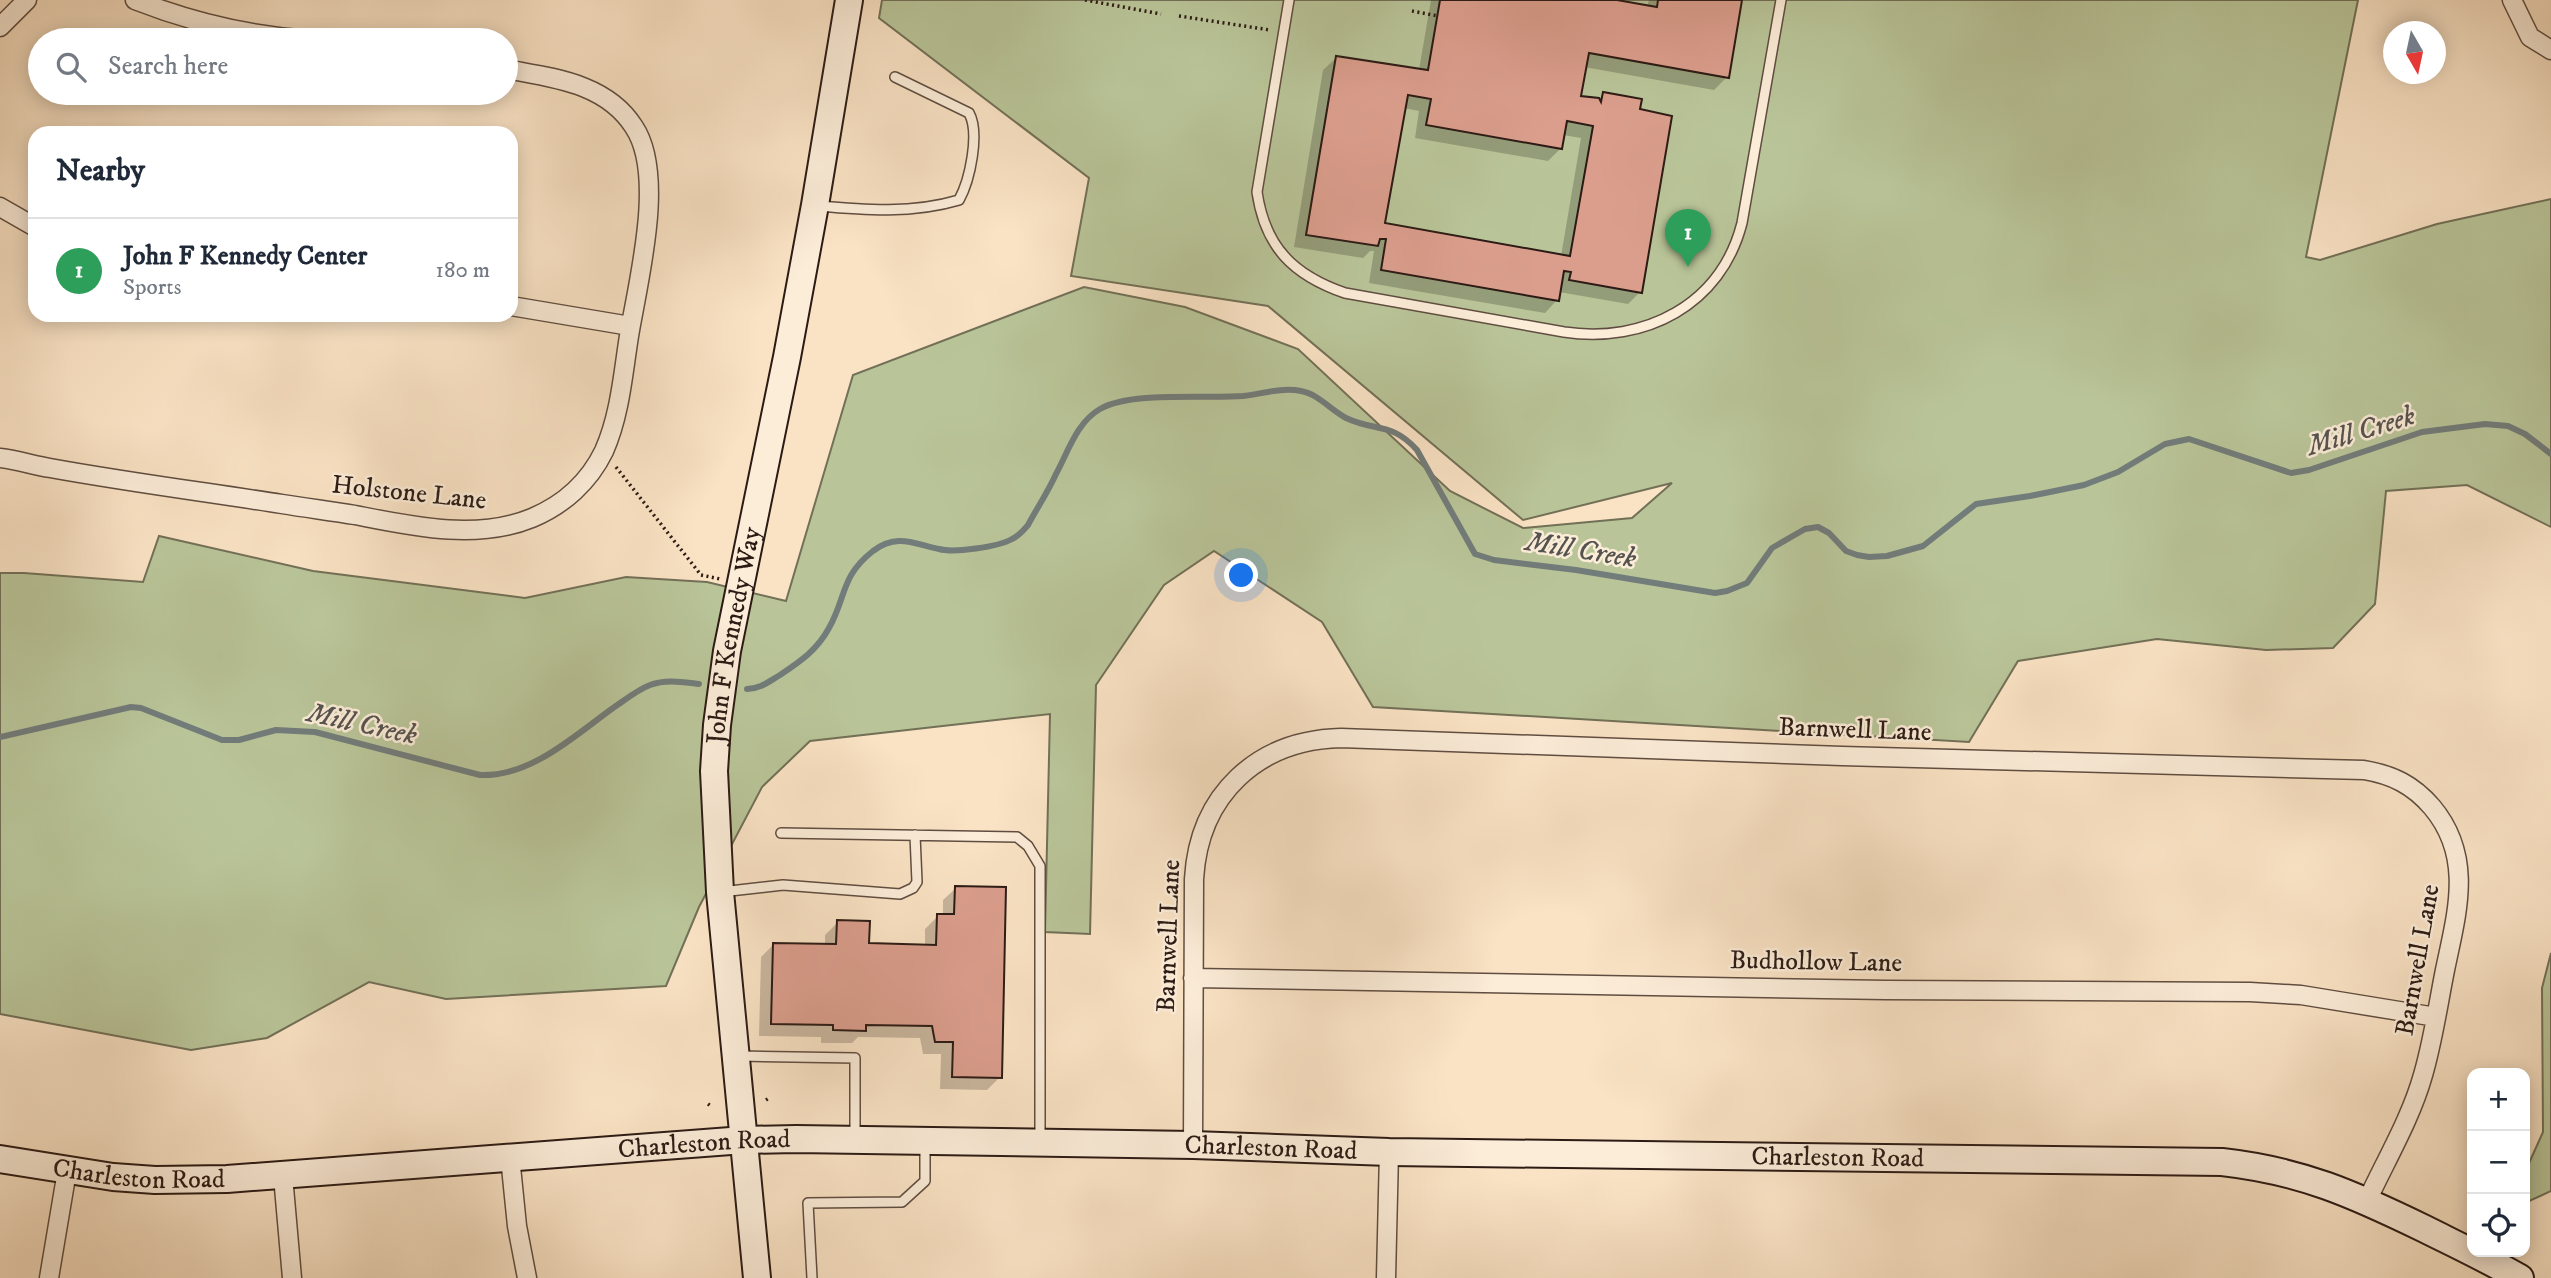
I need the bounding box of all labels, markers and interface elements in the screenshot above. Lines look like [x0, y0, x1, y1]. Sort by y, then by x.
north arrow [2383, 21, 2446, 84]
search box [28, 28, 518, 105]
icon: search [52, 48, 90, 86]
text: Search here [108, 50, 228, 83]
text: Nearby [56, 153, 145, 190]
pin: 1 [1665, 209, 1711, 267]
text: John F Kennedy Center [123, 240, 367, 273]
text: 1 [75, 256, 83, 285]
text: 180 m [435, 256, 490, 285]
text: Sports [123, 273, 181, 302]
water label: Mill Creek [2301, 398, 2420, 465]
street label: Holstone Lane [330, 468, 488, 518]
street label: John F Kennedy Way [699, 523, 769, 747]
water label: Mill Creek [1521, 524, 1639, 576]
your location [1224, 558, 1258, 592]
water label: Mill Creek [302, 695, 420, 753]
street label: Barnwell Lane [1778, 711, 1932, 749]
street label: Barnwell Lane [1150, 859, 1188, 1013]
street label: Barnwell Lane [2388, 882, 2448, 1038]
street label: Budhollow Lane [1729, 944, 1903, 980]
map controls [2467, 1068, 2530, 1257]
button: + [2467, 1068, 2530, 1131]
street label: Charleston Road [617, 1123, 791, 1166]
street label: Charleston Road [1184, 1128, 1358, 1167]
button: − [2467, 1131, 2530, 1194]
street label: Charleston Road [1751, 1140, 1924, 1175]
street label: Charleston Road [50, 1151, 225, 1197]
button: locate [2467, 1194, 2530, 1257]

